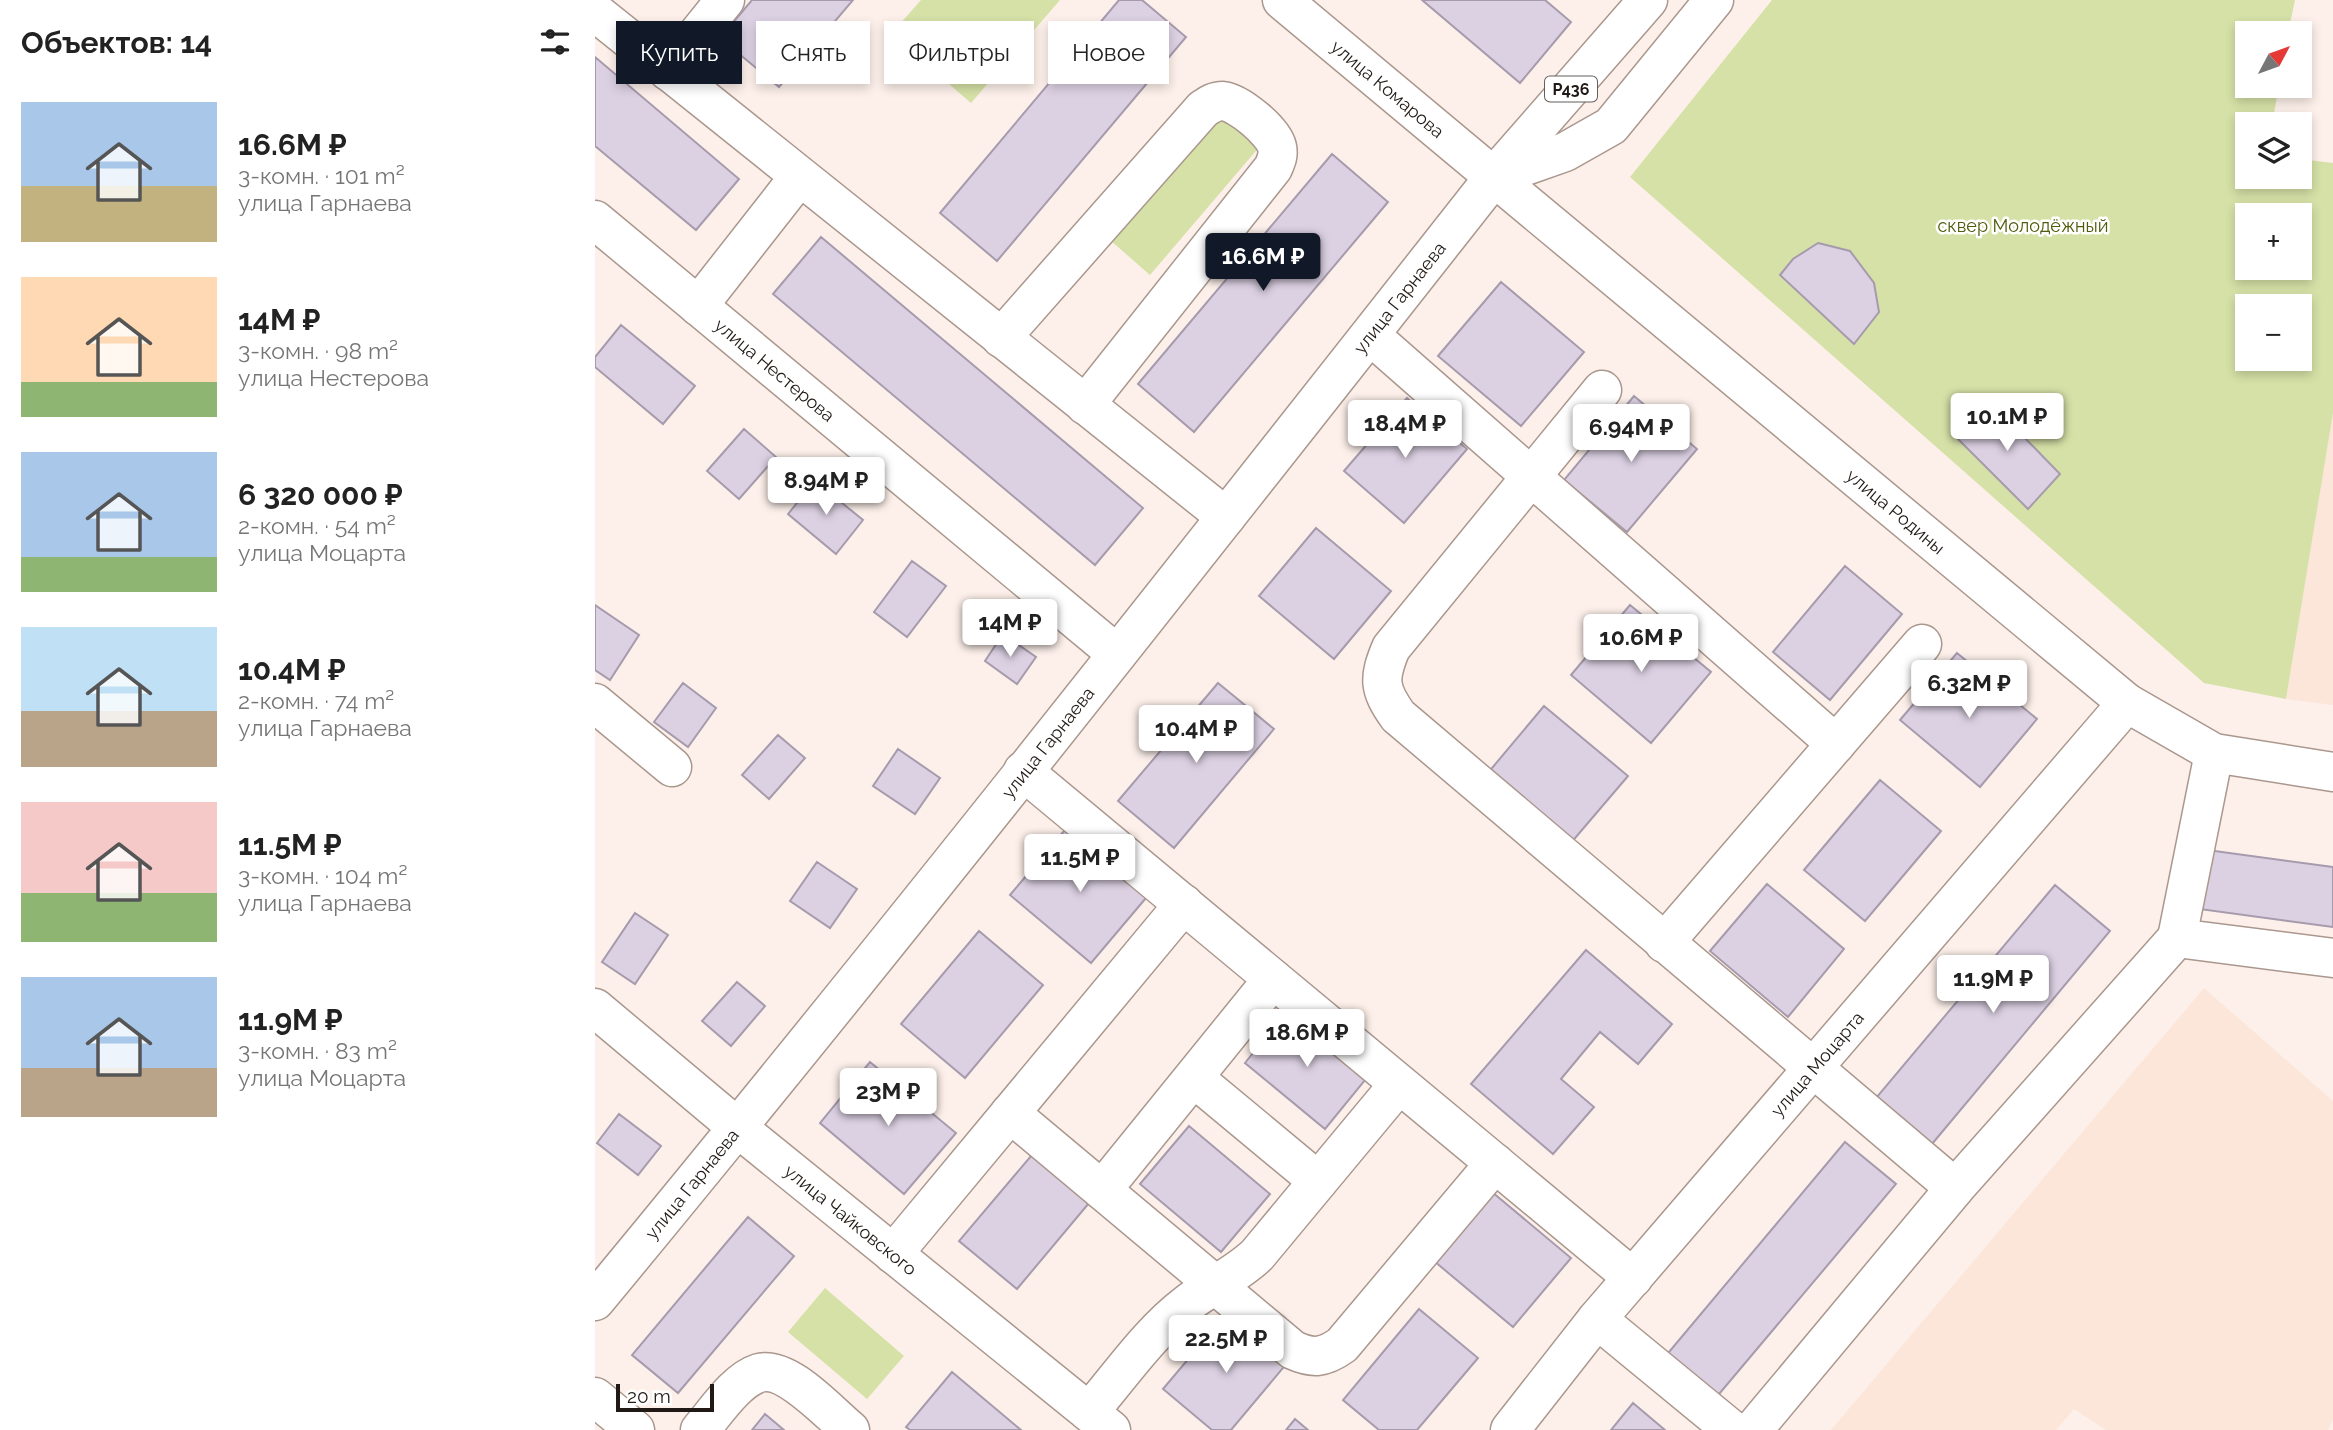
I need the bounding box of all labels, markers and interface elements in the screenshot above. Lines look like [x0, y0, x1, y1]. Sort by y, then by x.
chip: Купить [616, 21, 742, 84]
chip: Снять [756, 21, 870, 84]
chip: Фильтры [884, 21, 1034, 84]
chip: Новое [1048, 21, 1169, 84]
north arrow [2235, 21, 2312, 98]
map controls [2235, 21, 2312, 371]
icon: filters [536, 23, 574, 61]
text: Объектов: 14 [21, 25, 212, 60]
street label: улица Комарова [1327, 35, 1449, 142]
road number: P436 [1545, 76, 1597, 102]
button: layers [2235, 112, 2312, 189]
text: 16.6M ₽ [238, 127, 347, 162]
icon: home [77, 130, 161, 214]
text: 3-комн. · 101 m² [238, 162, 405, 189]
text: улица Гарнаева [238, 189, 412, 216]
button: + [2235, 203, 2312, 280]
park label: сквер Молодёжный [1937, 215, 2109, 236]
pin: 16.6M ₽ [1198, 233, 1328, 293]
street label: улица Гарнаева [1349, 238, 1449, 357]
text: 16.6M ₽ [1221, 242, 1305, 269]
button: − [2235, 294, 2312, 371]
text: 14M ₽ [238, 302, 321, 337]
icon: home [77, 305, 161, 389]
street label: улица Нестерова [711, 314, 839, 426]
text: 3-комн. · 98 m² [238, 337, 398, 364]
text: улица Нестерова [238, 364, 429, 391]
pin: 10.1M ₽ [1942, 393, 2072, 453]
pin: 18.4M ₽ [1340, 400, 1470, 460]
text: 10.1M ₽ [1967, 402, 2047, 429]
pin: 6.94M ₽ [1566, 405, 1696, 464]
text: 18.4M ₽ [1364, 409, 1446, 436]
text: 6.94M ₽ [1589, 413, 1673, 440]
pin: 8.94M ₽ [761, 458, 891, 517]
street label: улица Родины [1843, 464, 1949, 558]
text: 8.94M ₽ [784, 466, 868, 493]
text: 6 320 000 ₽ [238, 477, 403, 512]
icon: home [77, 480, 161, 564]
text: 2-комн. · 54 m² [238, 512, 396, 539]
text: улица Моцарта [238, 539, 406, 566]
pin: 14M ₽ [961, 600, 1059, 659]
text: 14M ₽ [978, 608, 1042, 635]
pin: 10.6M ₽ [1576, 614, 1706, 674]
text: 10.6M ₽ [1599, 623, 1683, 650]
text: 10.4M ₽ [238, 652, 346, 687]
icon: home [77, 655, 161, 739]
pin: 6.32M ₽ [1904, 660, 2034, 720]
text: 6.32M ₽ [1927, 669, 2011, 696]
street label: улица Гарнаева [997, 682, 1098, 802]
text: 2-комн. · 74 m² [238, 687, 394, 714]
pin: 10.4M ₽ [1131, 706, 1261, 765]
text: улица Гарнаева [238, 714, 412, 741]
text: 10.4M ₽ [1155, 714, 1237, 741]
text: 11.5M ₽ [238, 827, 342, 862]
icon: home [77, 830, 161, 914]
pin: 11.5M ₽ [1015, 834, 1145, 894]
text: 11.5M ₽ [1040, 843, 1120, 870]
text: 3-комн. · 104 m² [238, 862, 407, 889]
text: улица Гарнаева [238, 889, 412, 916]
pin: 11.9M ₽ [1928, 956, 2058, 1015]
text: 11.9M ₽ [1953, 964, 2033, 991]
text: 11.9M ₽ [238, 1002, 343, 1037]
icon: home [77, 1005, 161, 1089]
street label: улица Моцарта [1766, 1007, 1868, 1120]
pin: 18.6M ₽ [1242, 1010, 1372, 1069]
text: 18.6M ₽ [1265, 1018, 1349, 1045]
text: 3-комн. · 83 m² [238, 1037, 397, 1064]
text: улица Моцарта [238, 1064, 406, 1091]
pin: 23M ₽ [839, 1068, 937, 1128]
text: 23M ₽ [856, 1077, 920, 1104]
street label: улица Гарнаева [640, 1124, 743, 1243]
street label: улица Чайковского [780, 1160, 922, 1280]
pin: 22.5M ₽ [1161, 1316, 1291, 1375]
text: 22.5M ₽ [1185, 1324, 1267, 1351]
scale bar [616, 1381, 714, 1413]
text: 20 m [627, 1385, 671, 1407]

